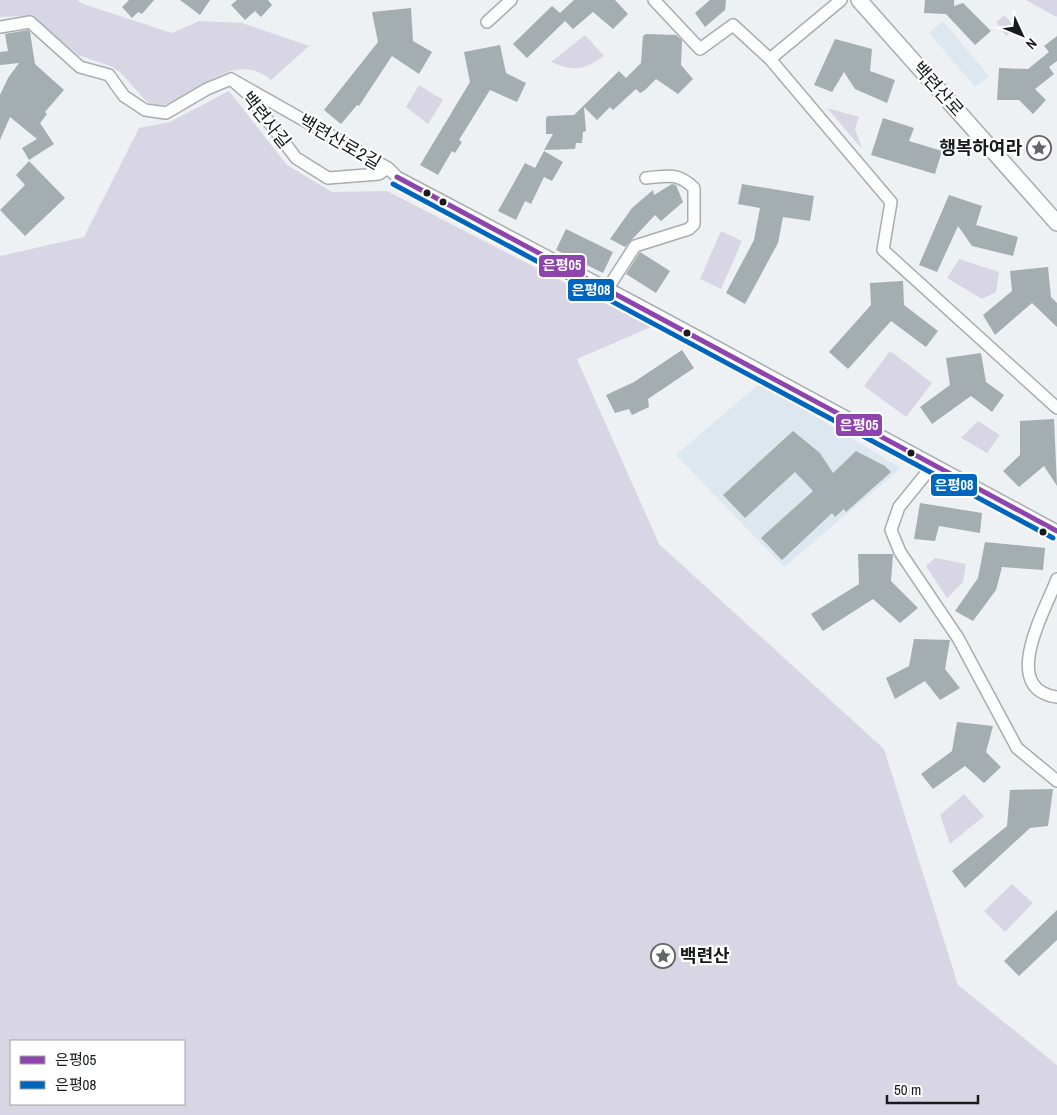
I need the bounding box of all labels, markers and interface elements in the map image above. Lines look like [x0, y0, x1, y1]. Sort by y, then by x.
north arrow [997, 10, 1047, 60]
text: N [1022, 35, 1041, 53]
street label: 백련산로 [907, 56, 970, 122]
street label: 백련사길 [236, 86, 297, 153]
street label: 백련산로2길 [295, 108, 386, 175]
place label: 행복하여라 [939, 135, 1022, 160]
place icon: 행복하여라 [1026, 135, 1052, 161]
unlabelled marker [422, 188, 432, 198]
unlabelled marker [438, 197, 448, 207]
line badge: 은평05 [538, 254, 586, 278]
text: 은평05 [543, 256, 582, 274]
line badge: 은평08 [567, 278, 615, 302]
text: 은평08 [572, 281, 610, 299]
unlabelled marker [682, 328, 692, 338]
line badge: 은평05 [835, 413, 883, 437]
text: 은평05 [840, 416, 879, 434]
unlabelled marker [906, 448, 916, 458]
line badge: 은평08 [930, 473, 978, 497]
text: 은평08 [935, 476, 973, 494]
unlabelled marker [1038, 527, 1048, 537]
place icon: 백련산 [650, 943, 676, 969]
place label: 백련산 [680, 943, 730, 968]
legend [10, 1040, 185, 1105]
text: 은평05 [55, 1049, 96, 1070]
scale bar [887, 1072, 978, 1104]
text: 은평08 [55, 1074, 96, 1095]
text: 50 m [894, 1079, 921, 1100]

